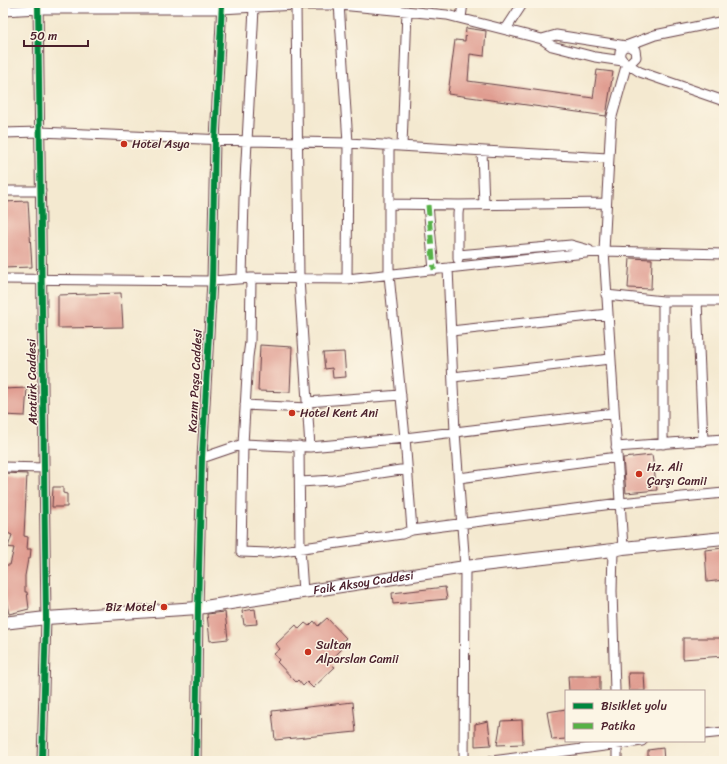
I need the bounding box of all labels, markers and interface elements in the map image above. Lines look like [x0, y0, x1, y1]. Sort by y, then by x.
scale bar [24, 22, 88, 48]
text: 50 m [30, 25, 57, 47]
place label: Hotel Asya [132, 133, 190, 155]
marker: Hotel Asya [119, 139, 129, 149]
street label: Kazım Paşa Caddesi [181, 328, 209, 433]
street label: Atatürk Caddesi [20, 338, 44, 426]
place label: Hotel Kent Ani [300, 402, 379, 424]
marker: Hotel Kent Ani [287, 408, 297, 418]
place label: Hz. Ali Çarşı Camii [647, 456, 707, 492]
marker: Hz. Ali Çarşı Camii [634, 469, 644, 479]
street label: Faik Aksoy Caddesi [312, 564, 416, 601]
place label: Biz Motel [105, 596, 157, 618]
marker: Biz Motel [159, 602, 169, 612]
place label: Sultan Alparslan Camii [315, 634, 399, 670]
marker: Sultan Alparslan Camii [303, 647, 313, 657]
legend [565, 690, 705, 742]
text: Bisiklet yolu [601, 695, 667, 717]
text: Patika [601, 715, 635, 737]

